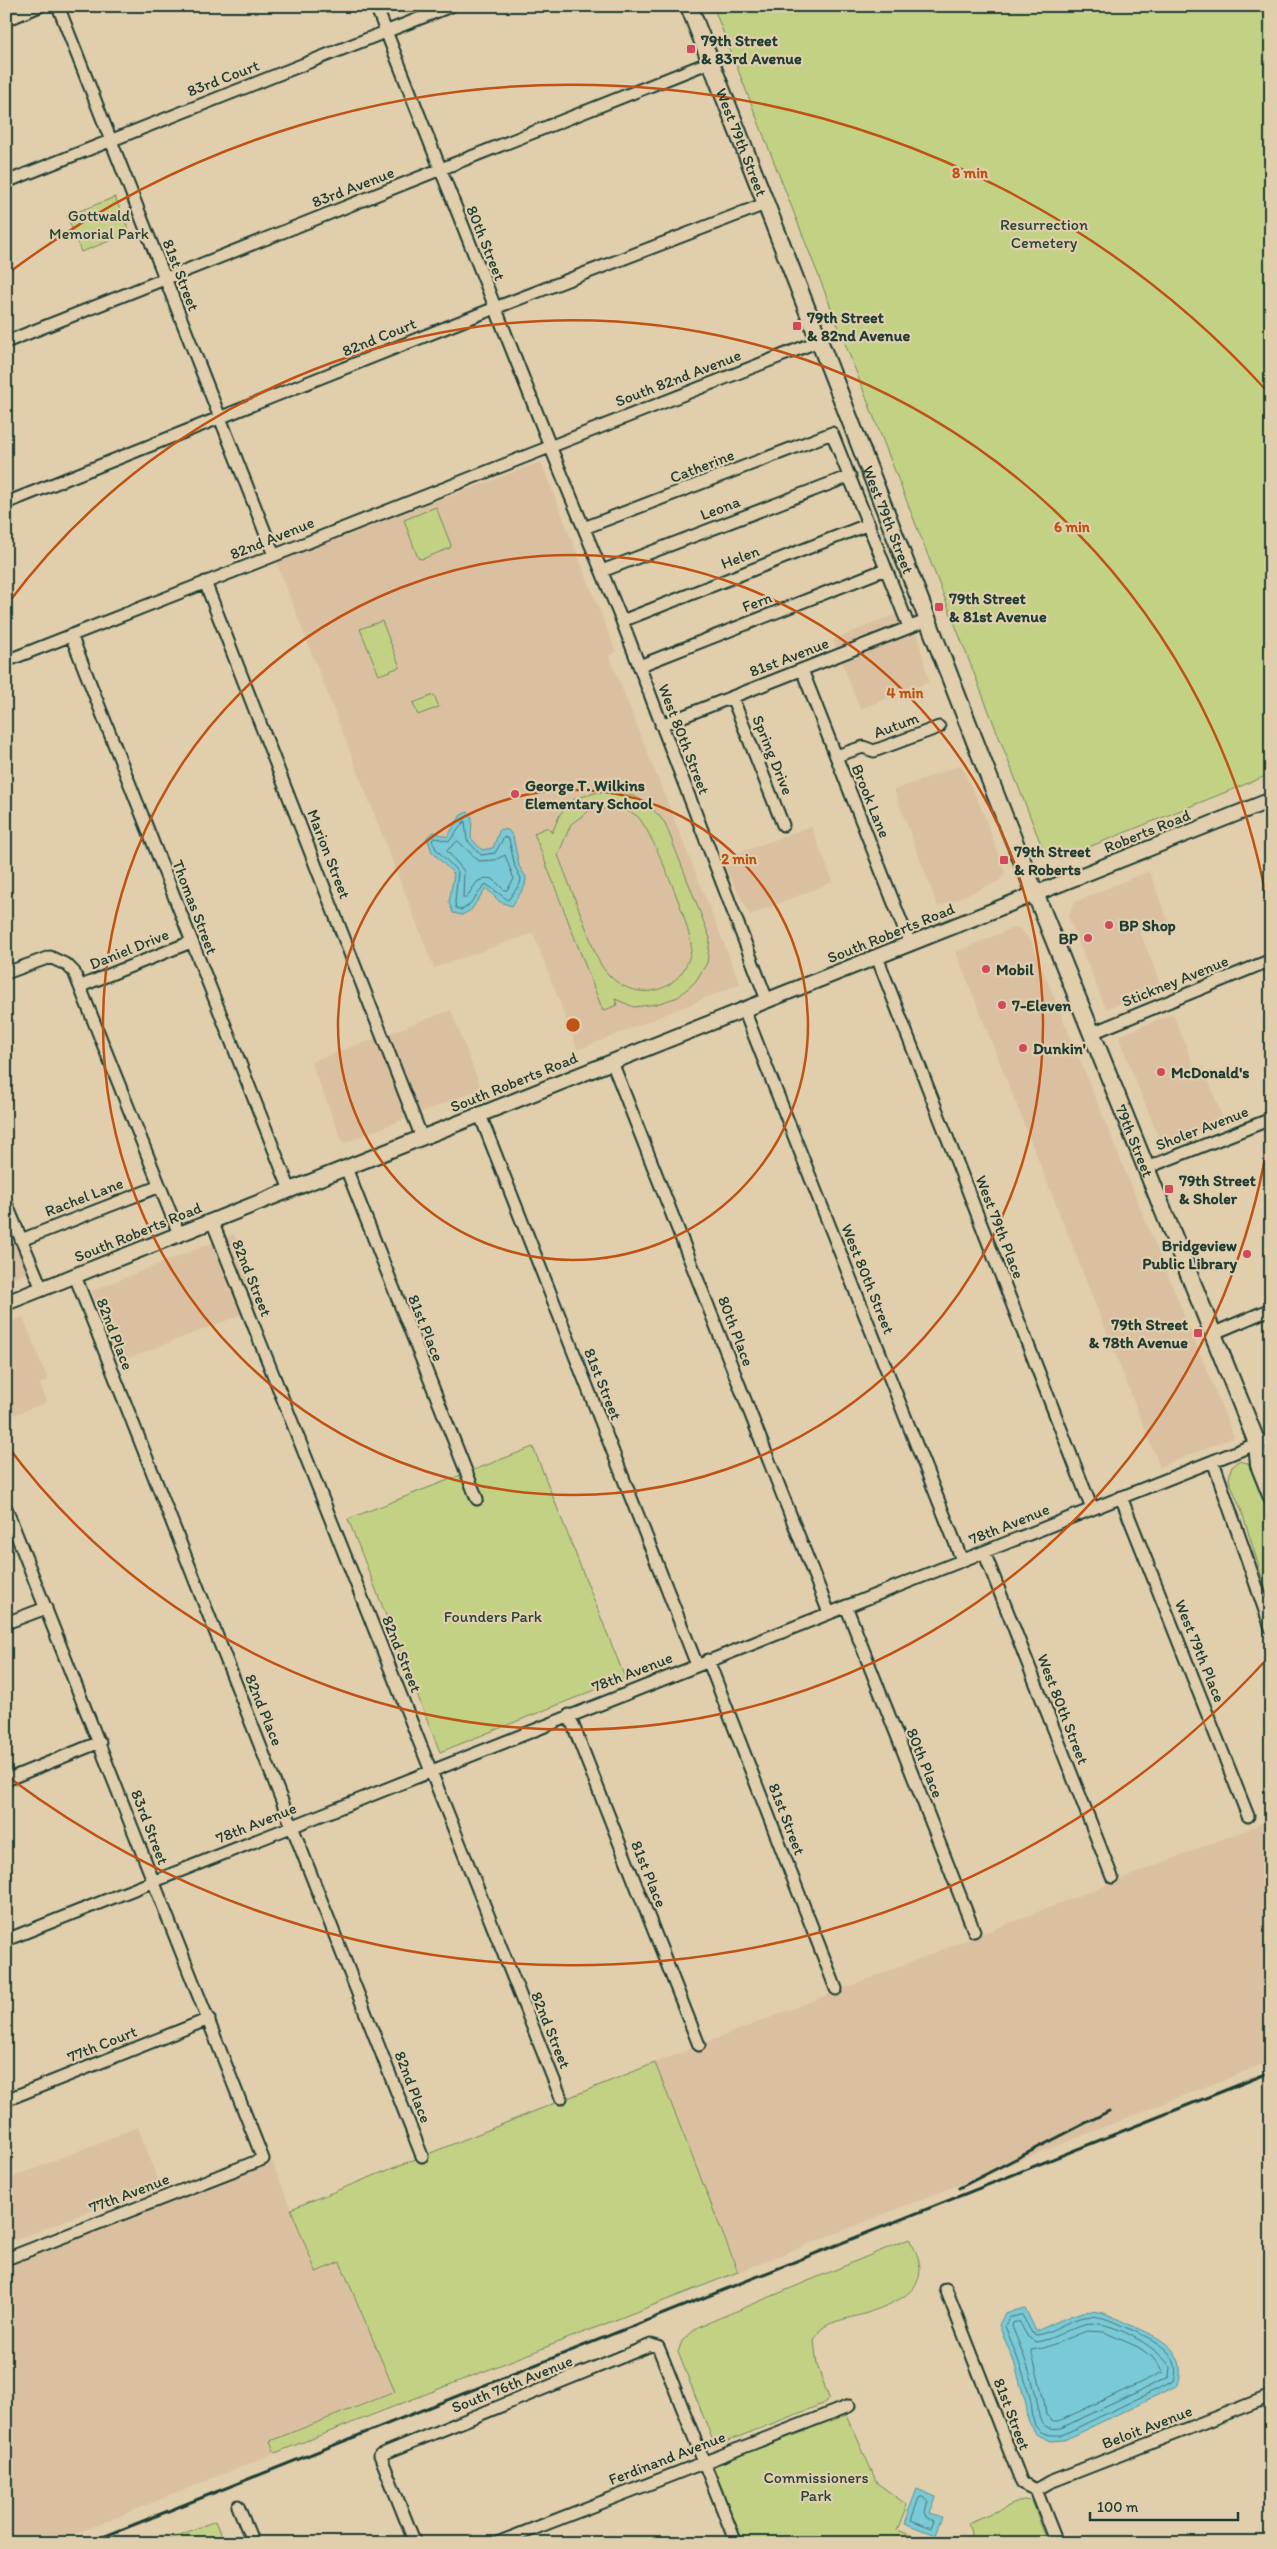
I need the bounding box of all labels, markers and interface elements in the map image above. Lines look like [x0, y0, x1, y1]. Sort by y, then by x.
place label: 79th Street & 83rd Avenue [700, 31, 802, 68]
marker: 79th Street & 83rd Avenue [685, 43, 697, 55]
street label: 83rd Court [184, 56, 262, 100]
street label: West 79th Street [712, 85, 772, 199]
street label: 83rd Avenue [309, 162, 397, 211]
text: 8 min [952, 164, 989, 182]
street label: 80th Street [462, 203, 510, 283]
park label: Gottwald Memorial Park [49, 206, 149, 243]
park label: Resurrection Cemetery [1000, 215, 1088, 252]
street label: 81st Street [159, 236, 203, 314]
place label: 79th Street & 82nd Avenue [806, 308, 910, 345]
street label: 82nd Court [339, 314, 419, 360]
marker: 79th Street & 82nd Avenue [791, 320, 803, 332]
street label: South 82nd Avenue [612, 345, 744, 411]
street label: Catherine [667, 445, 737, 487]
street label: West 79th Street [859, 463, 918, 576]
street label: Leona [697, 492, 743, 524]
street label: 82nd Avenue [227, 512, 317, 564]
text: 6 min [1054, 518, 1091, 536]
street label: Helen [718, 541, 762, 573]
street label: Fern [739, 588, 775, 616]
place label: 79th Street & 81st Avenue [948, 589, 1047, 626]
marker: 79th Street & 81st Avenue [933, 601, 945, 613]
street label: 81st Avenue [747, 633, 832, 681]
street label: West 80th Street [654, 681, 714, 797]
text: 4 min [887, 684, 924, 702]
street label: Autum [871, 708, 921, 742]
street label: Spring Drive [748, 712, 798, 798]
street label: Brook Lane [848, 761, 894, 841]
place label: George T. Wilkins Elementary School [525, 776, 653, 814]
marker: George T. Wilkins Elementary School [509, 788, 521, 800]
street label: Roberts Road [1101, 805, 1193, 857]
street label: Marion Street [303, 807, 355, 901]
place label: 79th Street & Roberts [1013, 842, 1091, 879]
text: 2 min [721, 850, 758, 868]
marker: 79th Street & Roberts [998, 854, 1010, 866]
street label: Thomas Street [168, 857, 222, 957]
street label: South Roberts Road [824, 899, 958, 967]
place label: BP Shop [1119, 916, 1176, 936]
marker: BP Shop [1103, 919, 1115, 931]
street label: Daniel Drive [87, 924, 171, 974]
place label: BP [1059, 929, 1079, 948]
marker: BP [1082, 932, 1094, 944]
street label: Stickney Avenue [1119, 951, 1231, 1011]
place label: Mobil [996, 960, 1034, 979]
marker: Mobil [980, 963, 992, 975]
place label: 7-Eleven [1011, 996, 1072, 1015]
marker: 7-Eleven [996, 999, 1008, 1011]
centre of rings [564, 1016, 582, 1034]
place label: Dunkin' [1033, 1039, 1086, 1058]
marker: Dunkin' [1017, 1042, 1029, 1054]
street label: South Roberts Road [447, 1048, 581, 1116]
place label: McDonald's [1171, 1063, 1249, 1082]
marker: McDonald's [1155, 1066, 1167, 1078]
street label: 79th Street [1112, 1101, 1158, 1180]
street label: Sholer Avenue [1153, 1102, 1251, 1154]
place label: 79th Street & Sholer [1178, 1171, 1256, 1208]
street label: Rachel Lane [42, 1173, 126, 1221]
street label: West 79th Place [972, 1173, 1028, 1281]
marker: 79th Street & Sholer [1163, 1183, 1175, 1195]
street label: South Roberts Road [71, 1198, 205, 1266]
street label: West 80th Street [837, 1221, 899, 1337]
place label: Bridgeview Public Library [1142, 1236, 1237, 1274]
street label: 82nd Street [228, 1237, 276, 1319]
marker: Bridgeview Public Library [1241, 1248, 1253, 1260]
street label: 81st Place [404, 1292, 448, 1364]
street label: 80th Place [714, 1293, 758, 1369]
street label: 82nd Place [93, 1295, 137, 1373]
place label: 79th Street & 78th Avenue [1089, 1315, 1188, 1352]
marker: 79th Street & 78th Avenue [1192, 1327, 1204, 1339]
street label: 81st Street [580, 1345, 626, 1423]
street label: 78th Avenue [966, 1499, 1052, 1549]
street label: West 79th Place [1171, 1597, 1229, 1705]
park label: Founders Park [444, 1607, 543, 1626]
street label: 82nd Street [378, 1613, 426, 1695]
street label: 78th Avenue [589, 1648, 675, 1696]
street label: West 80th Street [1033, 1651, 1093, 1767]
street label: 82nd Place [241, 1671, 287, 1749]
street label: 80th Place [902, 1725, 948, 1801]
street label: 81st Street [765, 1780, 809, 1858]
street label: 83rd Street [127, 1787, 173, 1867]
street label: 78th Avenue [213, 1798, 299, 1848]
street label: 81st Place [627, 1838, 671, 1910]
street label: 82nd Street [527, 1989, 575, 2071]
street label: 77th Court [64, 2021, 140, 2067]
street label: 82nd Place [391, 2048, 435, 2126]
street label: 77th Avenue [86, 2169, 172, 2217]
street label: South 76th Avenue [449, 2351, 576, 2417]
street label: 81st Street [990, 2375, 1034, 2453]
street label: Beloit Avenue [1099, 2401, 1195, 2453]
street label: Ferdinand Avenue [606, 2427, 728, 2489]
park label: Commissioners Park [763, 2468, 869, 2505]
scale bar [1090, 2489, 1237, 2521]
text: 100 m [1097, 2498, 1139, 2516]

